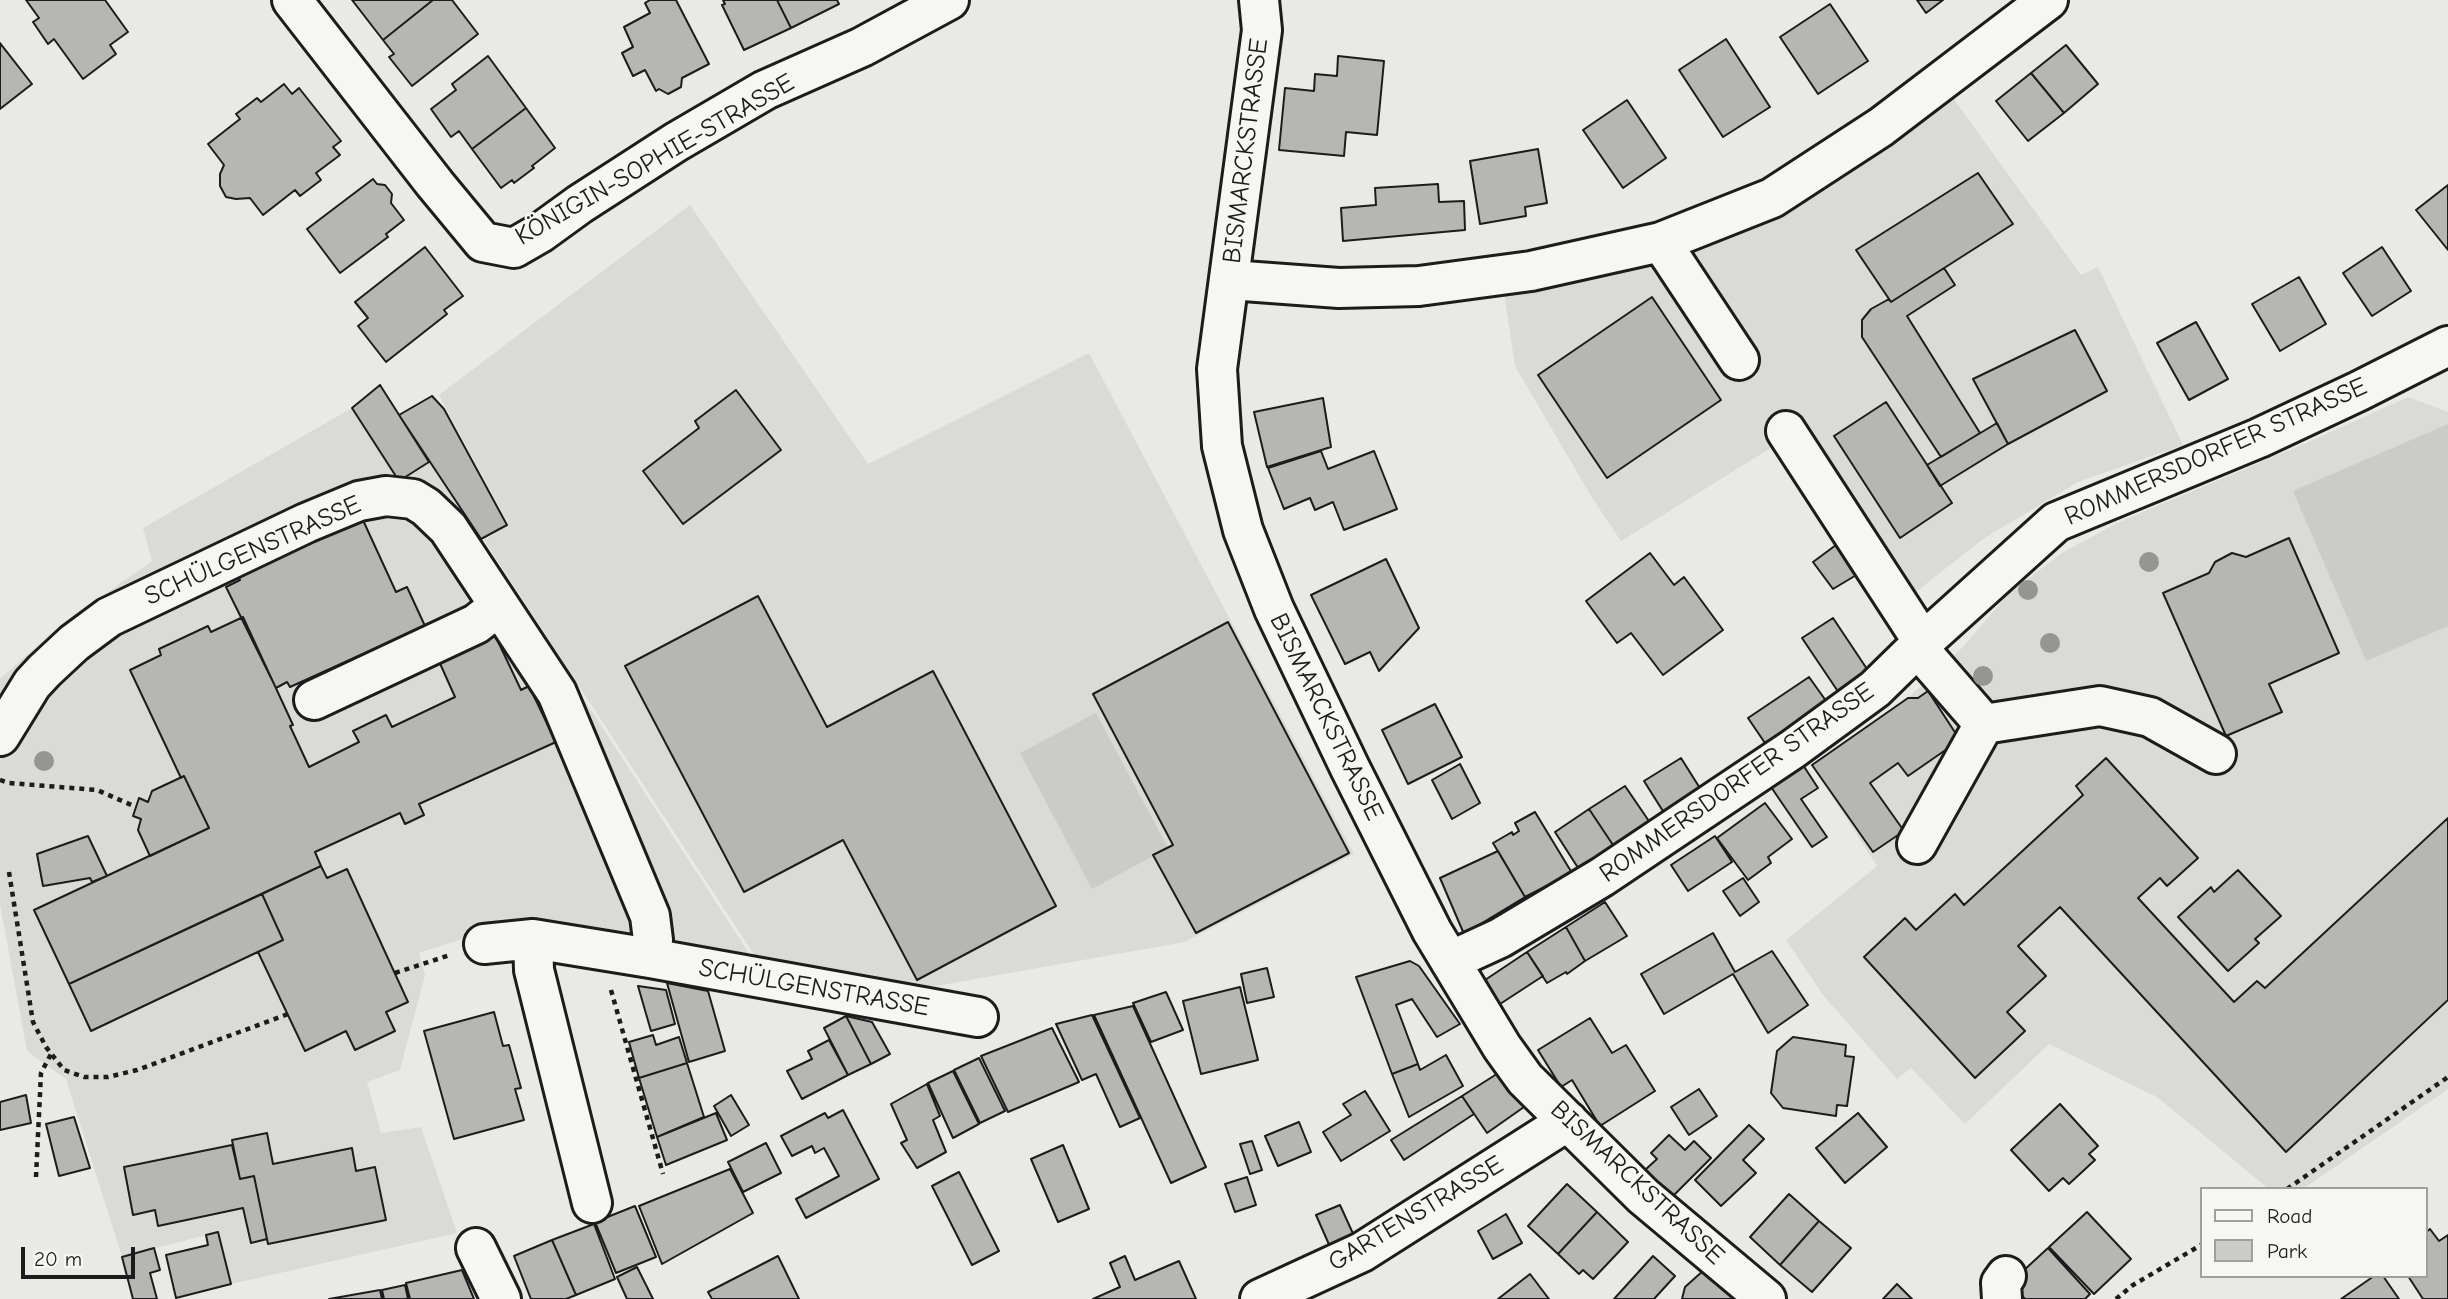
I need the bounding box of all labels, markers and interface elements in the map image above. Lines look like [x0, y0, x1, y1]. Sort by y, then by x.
street label: BISMARCKSTRASSE [1217, 37, 1275, 265]
street label: KÖNIGIN-SOPHIE-STRASSE [510, 67, 800, 253]
street label: ROMMERSDORFER STRASSE [2060, 371, 2372, 533]
street label: SCHÜLGENSTRASSE [140, 489, 366, 613]
street label: BISMARCKSTRASSE [1262, 608, 1390, 826]
street label: ROMMERSDORFER STRASSE [1594, 676, 1880, 890]
street label: SCHÜLGENSTRASSE [696, 952, 932, 1024]
street label: BISMARCKSTRASSE [1544, 1094, 1730, 1272]
street label: GARTENSTRASSE [1323, 1150, 1509, 1278]
legend [2200, 1187, 2427, 1278]
text: Road [2267, 1204, 2312, 1228]
scale bar [24, 1232, 138, 1276]
text: Park [2267, 1239, 2307, 1263]
text: 20 m [34, 1247, 82, 1271]

